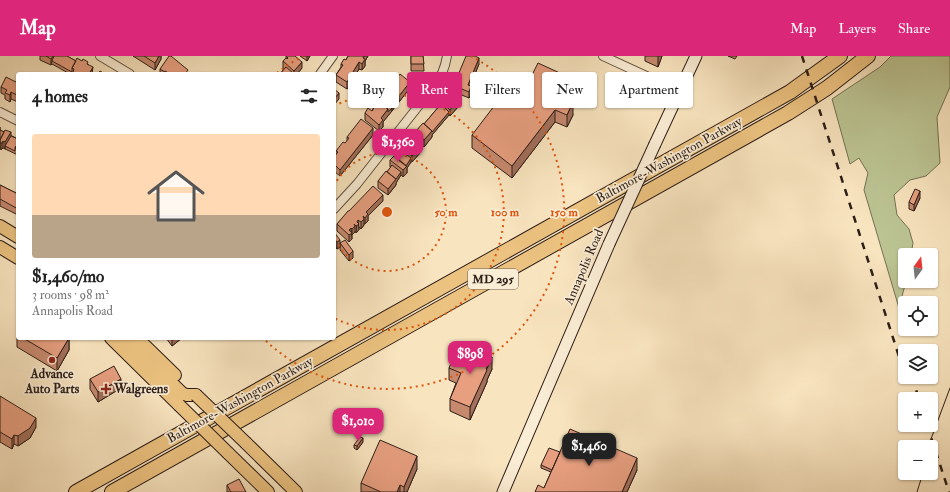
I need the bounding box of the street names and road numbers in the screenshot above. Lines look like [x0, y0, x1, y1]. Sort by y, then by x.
street label: Baltimore-Washington Parkway [593, 113, 745, 208]
street label: Annapolis Road [560, 226, 608, 309]
road number: MD 295 [468, 269, 518, 289]
street label: Baltimore-Washington Parkway [164, 353, 316, 448]

